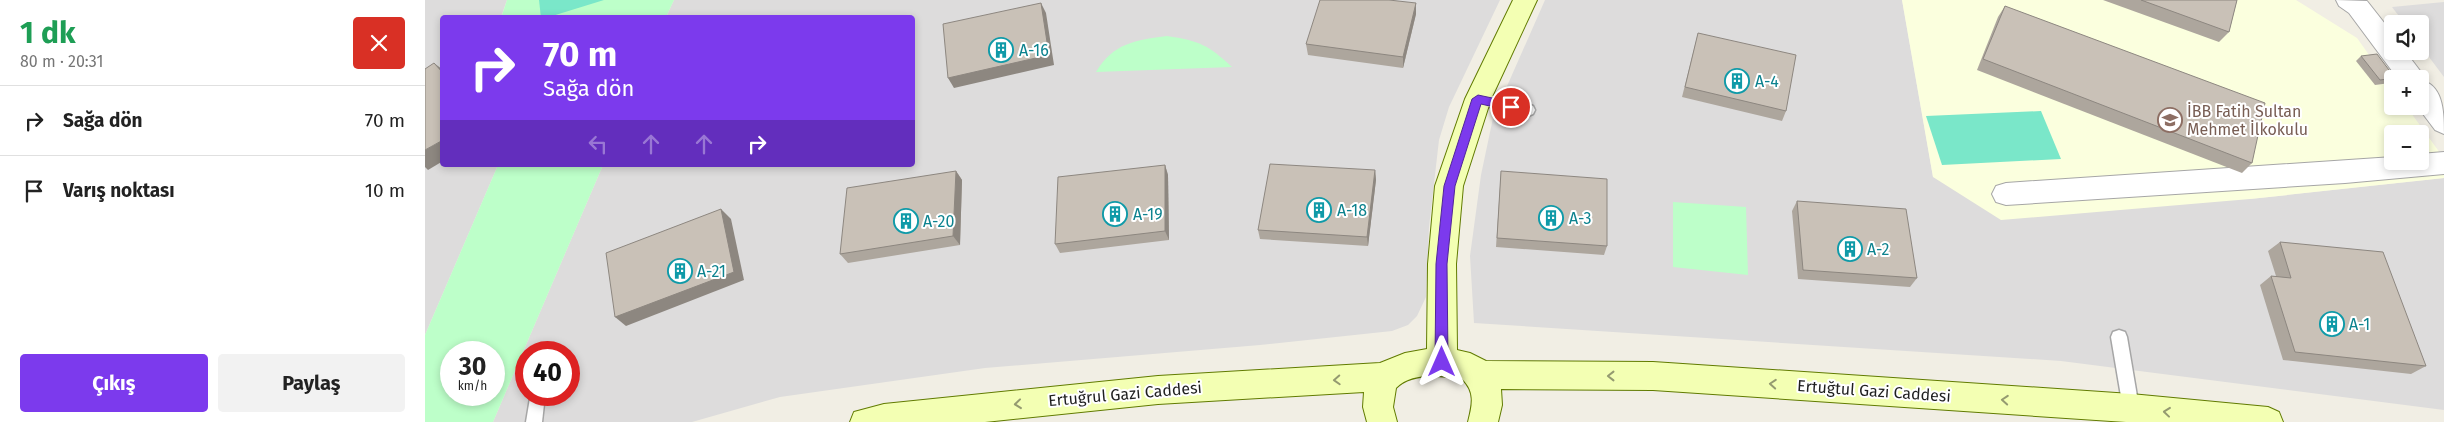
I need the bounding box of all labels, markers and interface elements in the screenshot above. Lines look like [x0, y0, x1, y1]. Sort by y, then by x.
text: 1 dk [20, 15, 76, 51]
map controls [2384, 15, 2429, 170]
button: sound [2384, 15, 2429, 60]
button: close [353, 17, 405, 69]
text: 70 m [543, 33, 617, 75]
icon: right [460, 35, 525, 100]
building icon: A-16 [988, 37, 1014, 63]
place label: A-16 [1019, 41, 1049, 60]
text: 80 m · 20:31 [20, 52, 103, 71]
building icon: A-4 [1724, 68, 1750, 94]
button: + [2384, 70, 2429, 115]
place label: A-4 [1755, 72, 1779, 91]
text: Sağa dön [543, 75, 634, 102]
pin [1490, 86, 1532, 128]
icon: arrive [1497, 93, 1525, 121]
place label: İBB Fatih Sultan Mehmet İlkokulu [2187, 101, 2308, 139]
icon: right [20, 107, 48, 135]
school or university icon: İBB Fatih Sultan Mehmet İlkokulu [2157, 107, 2183, 133]
text: Sağa dön [63, 109, 143, 132]
text: 70 m [365, 109, 405, 132]
button: − [2384, 125, 2429, 170]
icon: left [584, 130, 612, 158]
icon: ahead [637, 130, 665, 158]
icon: ahead [690, 130, 718, 158]
icon: right [743, 130, 771, 158]
icon: arrive [20, 177, 48, 205]
text: Varış noktası [63, 179, 175, 202]
text: 10 m [365, 179, 405, 202]
building icon: A-18 [1306, 197, 1332, 223]
building icon: A-19 [1102, 201, 1128, 227]
place label: A-18 [1337, 201, 1367, 220]
place label: A-19 [1133, 205, 1163, 224]
building icon: A-3 [1538, 205, 1564, 231]
building icon: A-20 [893, 208, 919, 234]
place label: A-3 [1569, 209, 1591, 228]
place label: A-20 [923, 212, 954, 231]
building icon: A-2 [1837, 236, 1863, 262]
place label: A-2 [1867, 240, 1889, 259]
building icon: A-21 [667, 258, 693, 284]
place label: A-21 [697, 262, 726, 281]
building icon: A-1 [2319, 311, 2345, 337]
place label: A-1 [2349, 315, 2370, 334]
position arrow [1415, 335, 1467, 387]
speed limit sign: 40 [515, 341, 580, 406]
text: 30 [459, 352, 486, 382]
button: Çıkış [20, 354, 208, 412]
button: Paylaş [218, 354, 405, 412]
one-way arrow [1606, 371, 1614, 381]
one-way arrow [1333, 374, 1341, 385]
street label: Ertuğtul Gazi Caddesi [1797, 376, 1951, 406]
street label: Ertuğrul Gazi Caddesi [1047, 378, 1203, 410]
text: km/h [458, 379, 487, 393]
one-way arrow [1769, 379, 1777, 390]
one-way arrow [2001, 394, 2009, 405]
one-way arrow [1014, 398, 1022, 409]
one-way arrow [2163, 407, 2171, 418]

